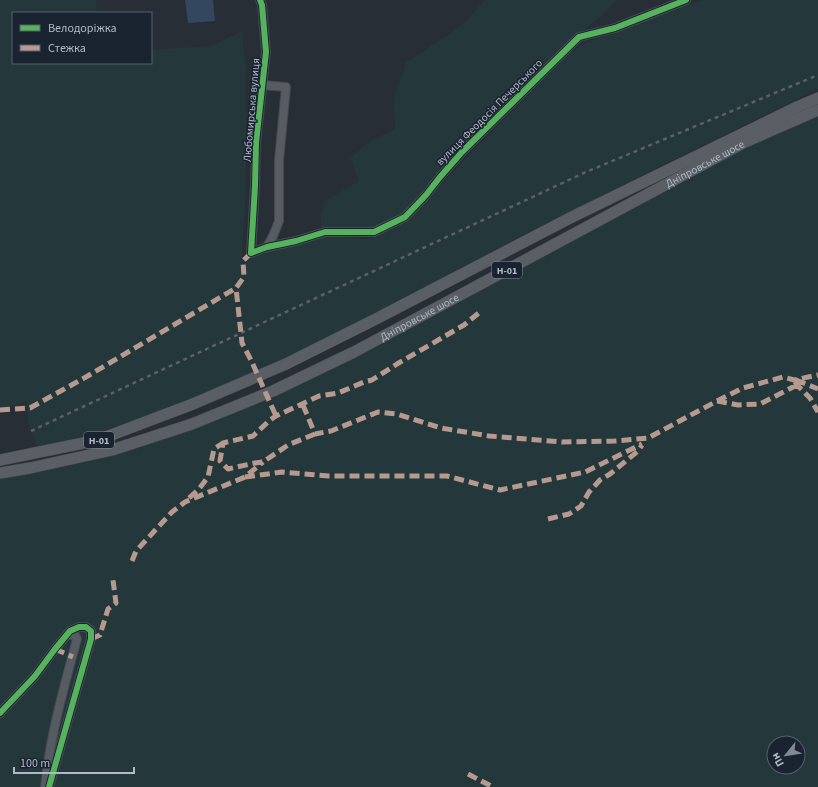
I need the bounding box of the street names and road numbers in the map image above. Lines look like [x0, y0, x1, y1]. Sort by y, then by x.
street label: вулиця Феодосія Печерського [433, 56, 546, 169]
street label: Любомирська вулиця [239, 57, 264, 163]
street label: Дніпровське шосе [663, 136, 748, 191]
road number: Н-01 [492, 262, 522, 278]
street label: Дніпровське шосе [377, 290, 462, 345]
road number: Н-01 [84, 432, 114, 448]

